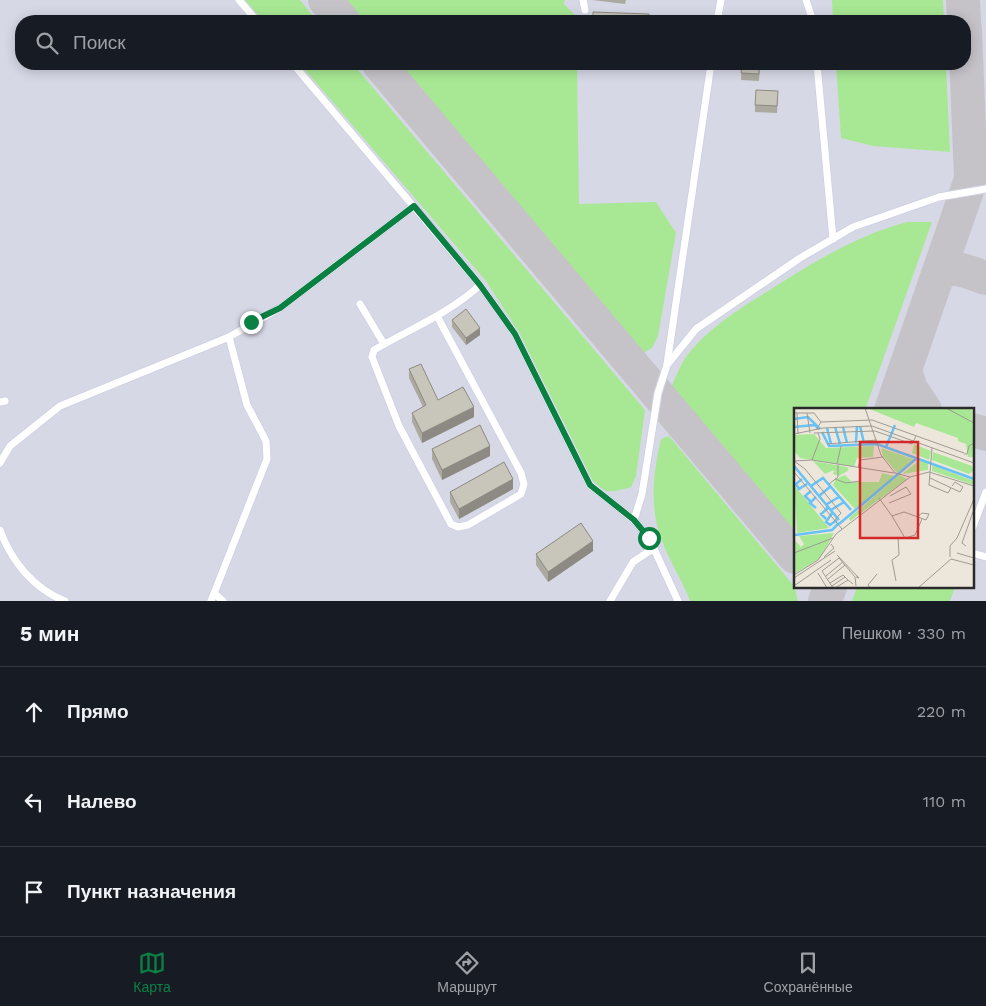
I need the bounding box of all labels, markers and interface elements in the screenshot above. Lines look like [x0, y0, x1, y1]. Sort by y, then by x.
search box [15, 15, 971, 70]
icon: search [33, 29, 61, 57]
text: Поиск [73, 31, 126, 54]
route end [240, 311, 263, 334]
inset map [794, 408, 974, 588]
route start [638, 527, 661, 550]
text: 5 мин [20, 621, 79, 646]
text: Пешком · 330 m [842, 624, 966, 643]
icon: ahead [20, 698, 48, 726]
text: Прямо [67, 700, 129, 723]
text: 220 m [917, 702, 966, 721]
icon: left [20, 788, 48, 816]
text: Налево [67, 790, 137, 813]
text: 110 m [923, 792, 966, 811]
icon: arrive [20, 878, 48, 906]
text: Пункт назначения [67, 880, 236, 903]
tab: Карта [133, 949, 171, 995]
tab: Маршрут [437, 949, 497, 995]
tab: Сохранённые [764, 949, 853, 995]

